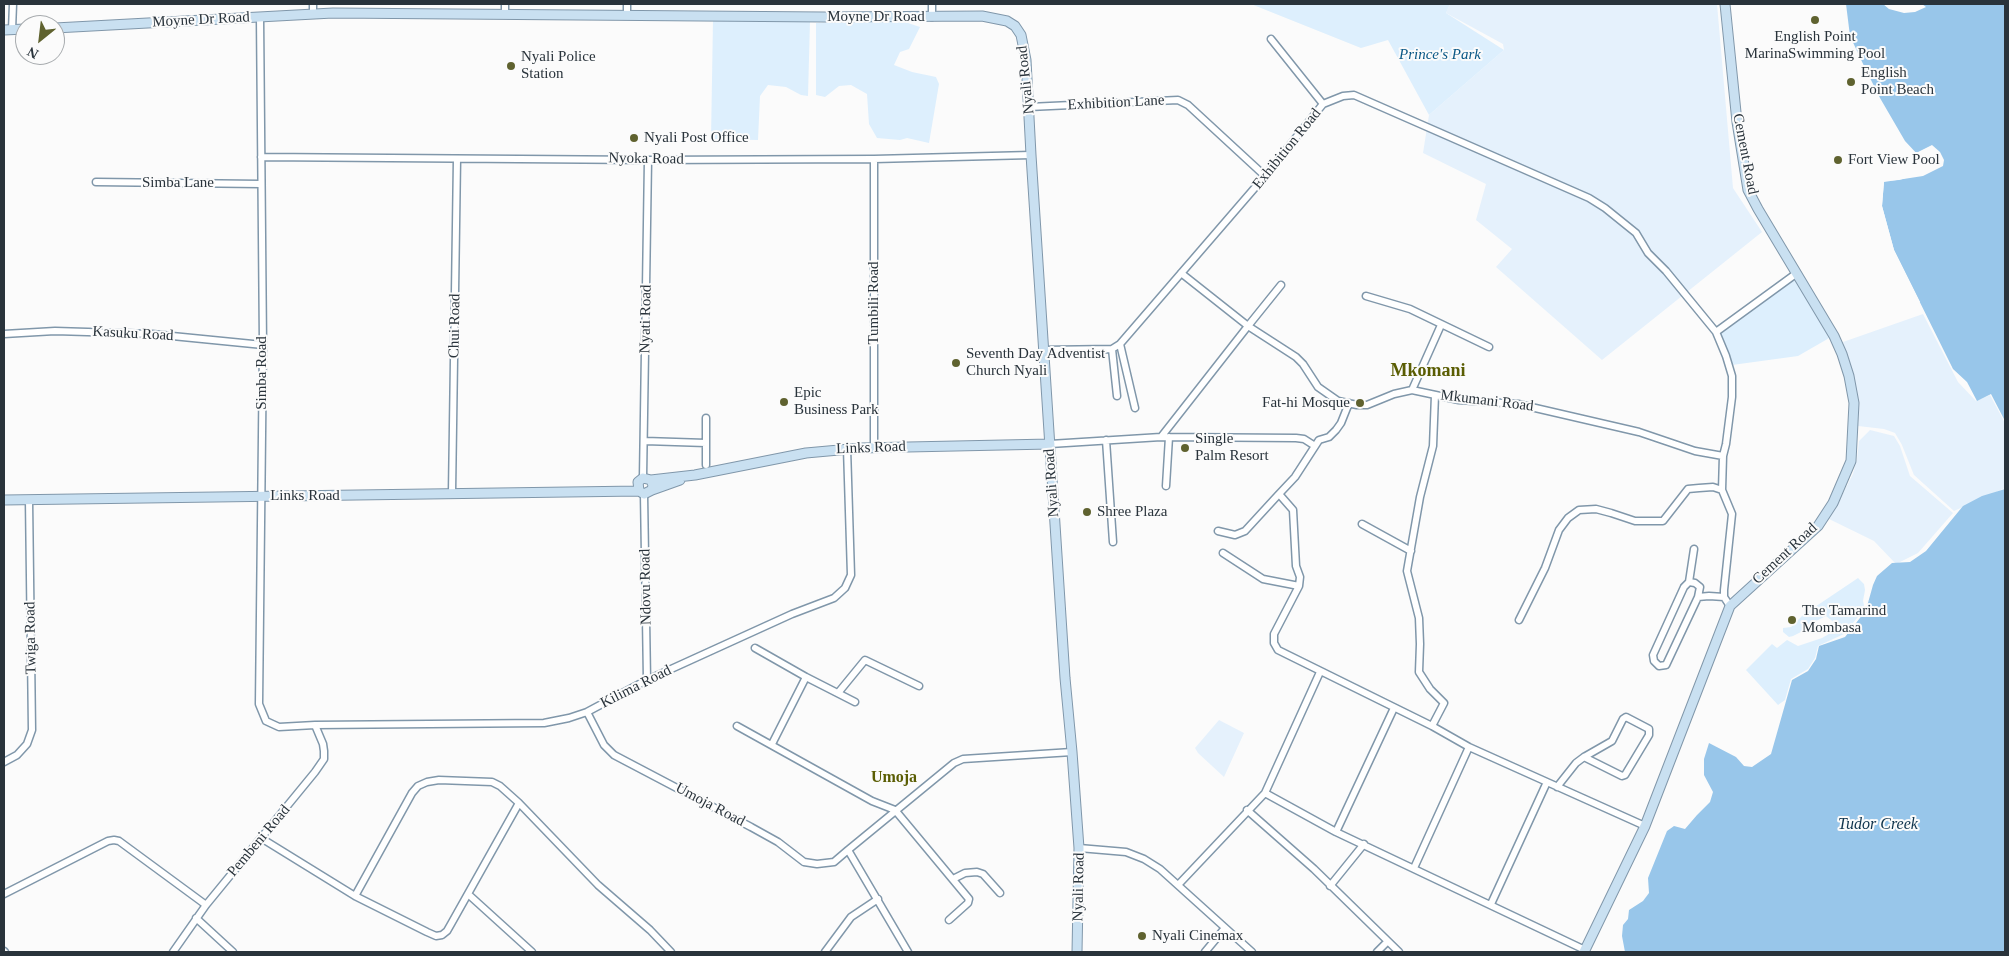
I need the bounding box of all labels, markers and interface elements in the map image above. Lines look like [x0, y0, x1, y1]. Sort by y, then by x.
street label: Moyne Dr Road [152, 8, 250, 32]
street label: Moyne Dr Road [827, 8, 925, 26]
marker: English Point MarinaSwimming Pool [1809, 14, 1821, 26]
north arrow [15, 15, 65, 65]
place label: English Point MarinaSwimming Pool [1745, 28, 1885, 63]
text: N [25, 44, 41, 62]
street label: Nyali Road [1013, 45, 1039, 115]
park label: Prince's Park [1399, 46, 1481, 64]
place label: Nyali Police Station [521, 48, 596, 83]
marker: Nyali Police Station [505, 60, 517, 72]
place label: English Point Beach [1861, 64, 1934, 99]
marker: English Point Beach [1845, 76, 1857, 88]
street label: Exhibition Lane [1067, 91, 1165, 115]
street label: Exhibition Road [1249, 105, 1325, 193]
street label: Cement Road [1728, 112, 1762, 196]
place label: Nyali Post Office [644, 129, 749, 147]
marker: Nyali Post Office [628, 132, 640, 144]
street label: Nyoka Road [608, 149, 684, 169]
place label: Fort View Pool [1848, 151, 1940, 169]
marker: Fort View Pool [1832, 154, 1844, 166]
street label: Simba Lane [142, 174, 214, 192]
street label: Tumbili Road [865, 261, 883, 345]
street label: Nyati Road [636, 284, 656, 354]
street label: Chui Road [445, 294, 465, 358]
street label: Kasuku Road [92, 323, 174, 345]
street label: Simba Road [253, 336, 271, 410]
place label: Seventh Day Adventist Church Nyali [966, 345, 1105, 380]
marker: Seventh Day Adventist Church Nyali [950, 357, 962, 369]
district label: Mkomani [1390, 360, 1466, 382]
place label: Epic Business Park [794, 384, 879, 419]
street label: Mkumani Road [1439, 386, 1535, 416]
place label: Fat-hi Mosque [1262, 394, 1350, 412]
marker: Epic Business Park [778, 396, 790, 408]
marker: Fat-hi Mosque [1354, 397, 1366, 409]
place label: Single Palm Resort [1195, 430, 1269, 465]
street label: Links Road [836, 438, 906, 458]
marker: Single Palm Resort [1179, 442, 1191, 454]
street label: Nyali Road [1041, 448, 1063, 518]
street label: Links Road [270, 487, 340, 505]
place label: Shree Plaza [1097, 503, 1167, 521]
marker: Shree Plaza [1081, 506, 1093, 518]
street label: Cement Road [1749, 519, 1821, 589]
street label: Ndovu Road [636, 549, 656, 625]
street label: Twiga Road [21, 602, 41, 674]
place label: The Tamarind Mombasa [1802, 602, 1886, 637]
marker: The Tamarind Mombasa [1786, 614, 1798, 626]
street label: Kilima Road [598, 661, 674, 713]
district label: Umoja [871, 768, 917, 788]
street label: Umoja Road [672, 779, 748, 831]
street label: Pembeni Road [224, 802, 294, 880]
water label: Tudor Creek [1838, 815, 1918, 835]
street label: Nyali Road [1069, 852, 1089, 922]
place label: Nyali Cinemax [1152, 927, 1243, 945]
marker: Nyali Cinemax [1136, 930, 1148, 942]

